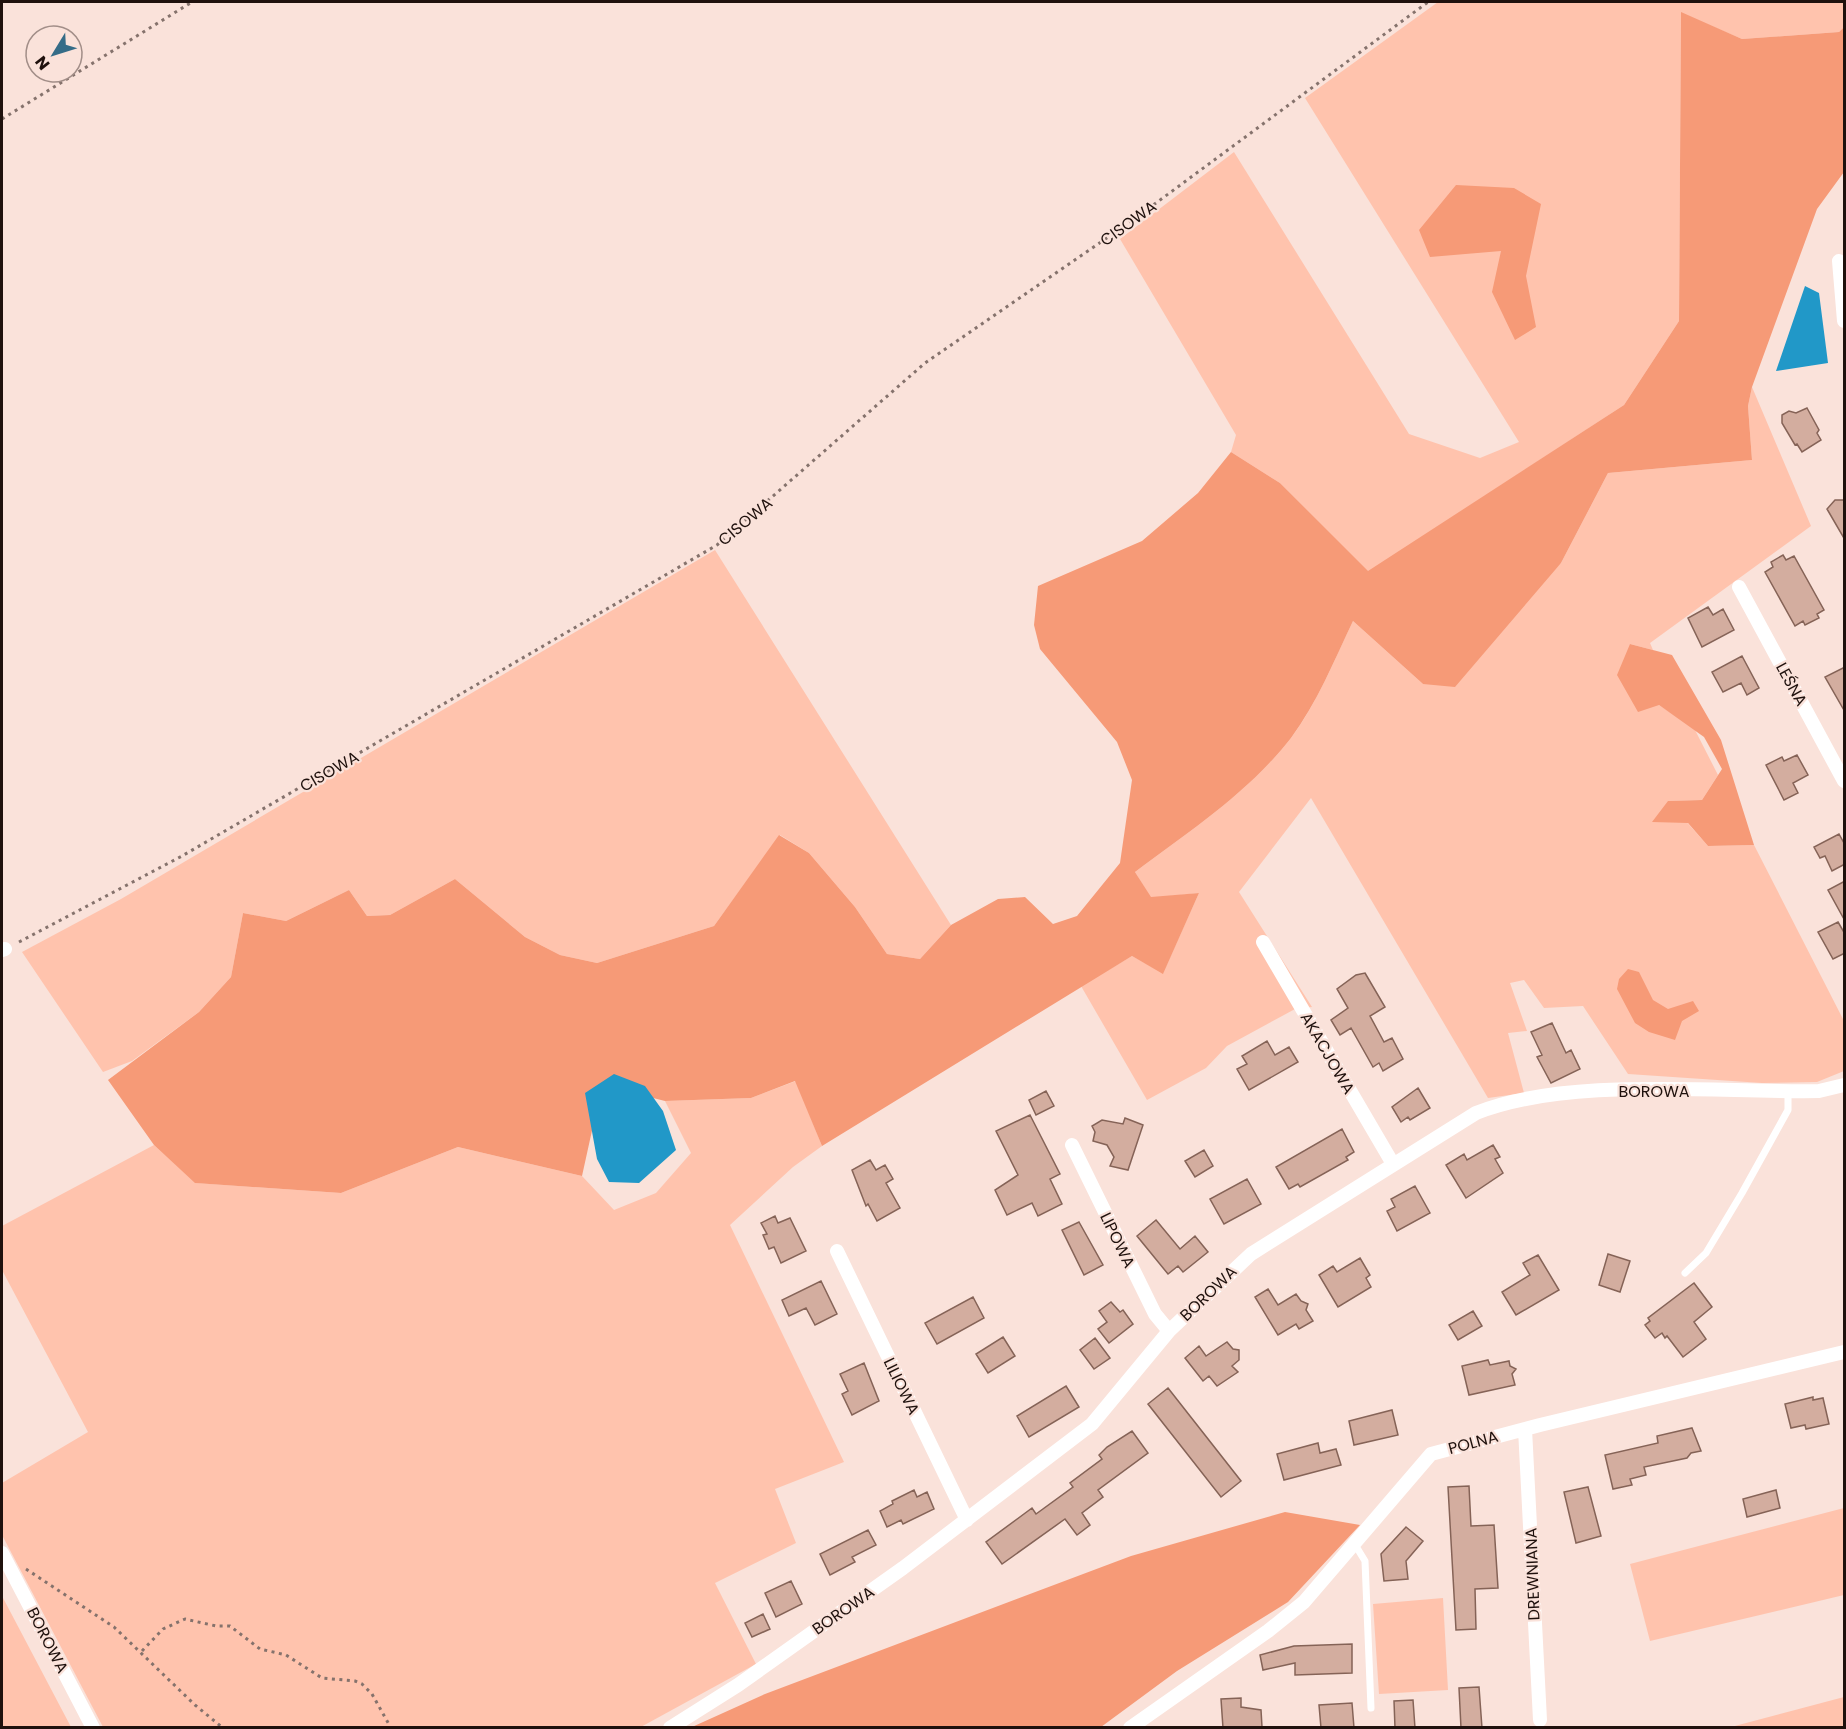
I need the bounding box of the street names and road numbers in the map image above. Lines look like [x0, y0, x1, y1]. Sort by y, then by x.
street label: CISOWA [1095, 195, 1161, 252]
street label: CISOWA [713, 492, 778, 551]
street label: LEŚNA [1770, 658, 1813, 710]
street label: CISOWA [296, 745, 363, 798]
street label: AKACJOWA [1295, 1008, 1360, 1099]
street label: BOROWA [1618, 1080, 1690, 1103]
street label: LIPOWA [1094, 1209, 1141, 1272]
street label: BOROWA [1175, 1260, 1242, 1326]
street label: LILIOWA [878, 1354, 925, 1419]
street label: POLNA [1446, 1425, 1501, 1460]
street label: DREWNIANA [1519, 1527, 1546, 1621]
street label: BOROWA [808, 1580, 879, 1640]
street label: BOROWA [21, 1603, 74, 1677]

